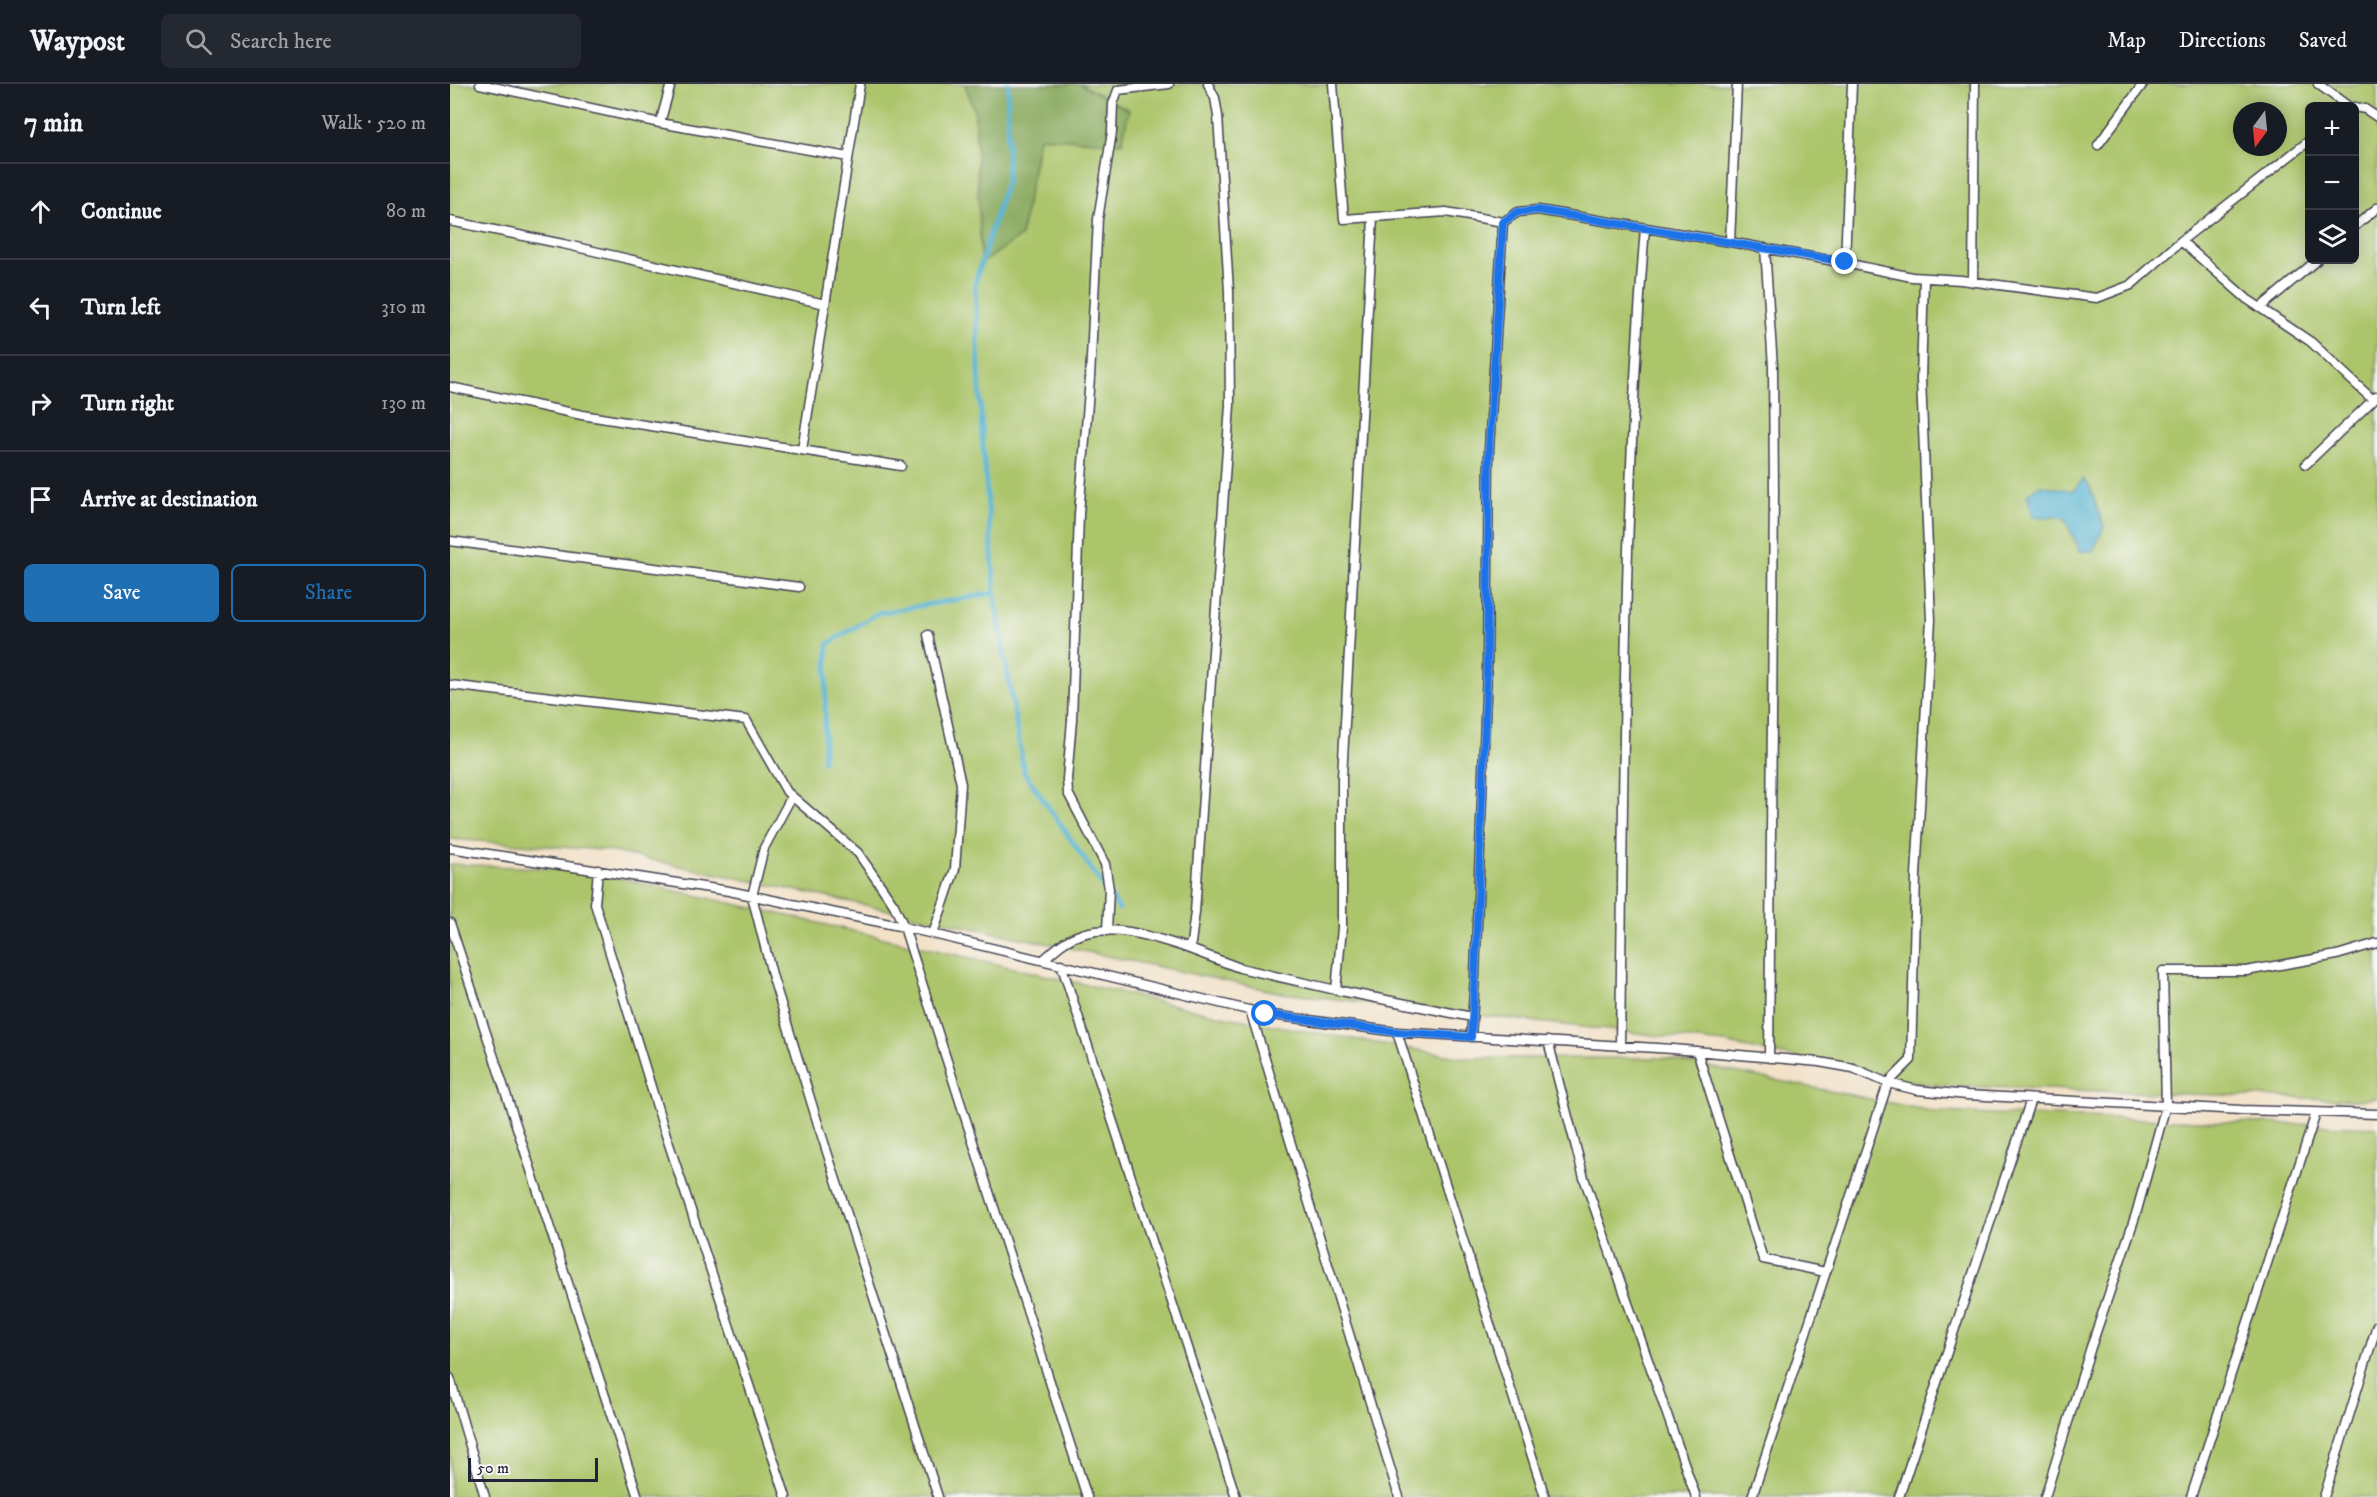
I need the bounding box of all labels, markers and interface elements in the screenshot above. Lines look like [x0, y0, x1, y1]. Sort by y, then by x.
search box [161, 14, 581, 68]
text: Waypost [30, 24, 125, 59]
icon: search [182, 25, 215, 58]
text: Search here [230, 28, 332, 55]
text: Map [2107, 28, 2146, 54]
text: Directions [2179, 28, 2266, 54]
text: Saved [2299, 28, 2347, 54]
north arrow [2233, 102, 2287, 156]
map controls [2305, 102, 2359, 264]
button: + [2305, 102, 2359, 156]
text: 7 min [24, 107, 83, 140]
text: Walk · 520 m [321, 111, 426, 136]
button: − [2305, 156, 2359, 210]
icon: ahead [24, 195, 57, 228]
text: Continue [81, 198, 162, 225]
text: 80 m [386, 199, 426, 224]
button: layers [2305, 210, 2359, 264]
route end [1831, 248, 1857, 274]
icon: left [24, 291, 57, 324]
text: Turn left [81, 294, 161, 321]
text: 310 m [381, 295, 426, 320]
icon: right [24, 387, 57, 420]
text: Turn right [81, 390, 174, 417]
text: 130 m [381, 391, 426, 416]
icon: arrive [24, 483, 57, 516]
text: Arrive at destination [81, 486, 258, 513]
button: Save [24, 564, 219, 622]
button: Share [231, 564, 426, 622]
route start [1251, 1000, 1277, 1026]
scale bar [468, 1455, 598, 1482]
text: 50 m [477, 1458, 509, 1478]

